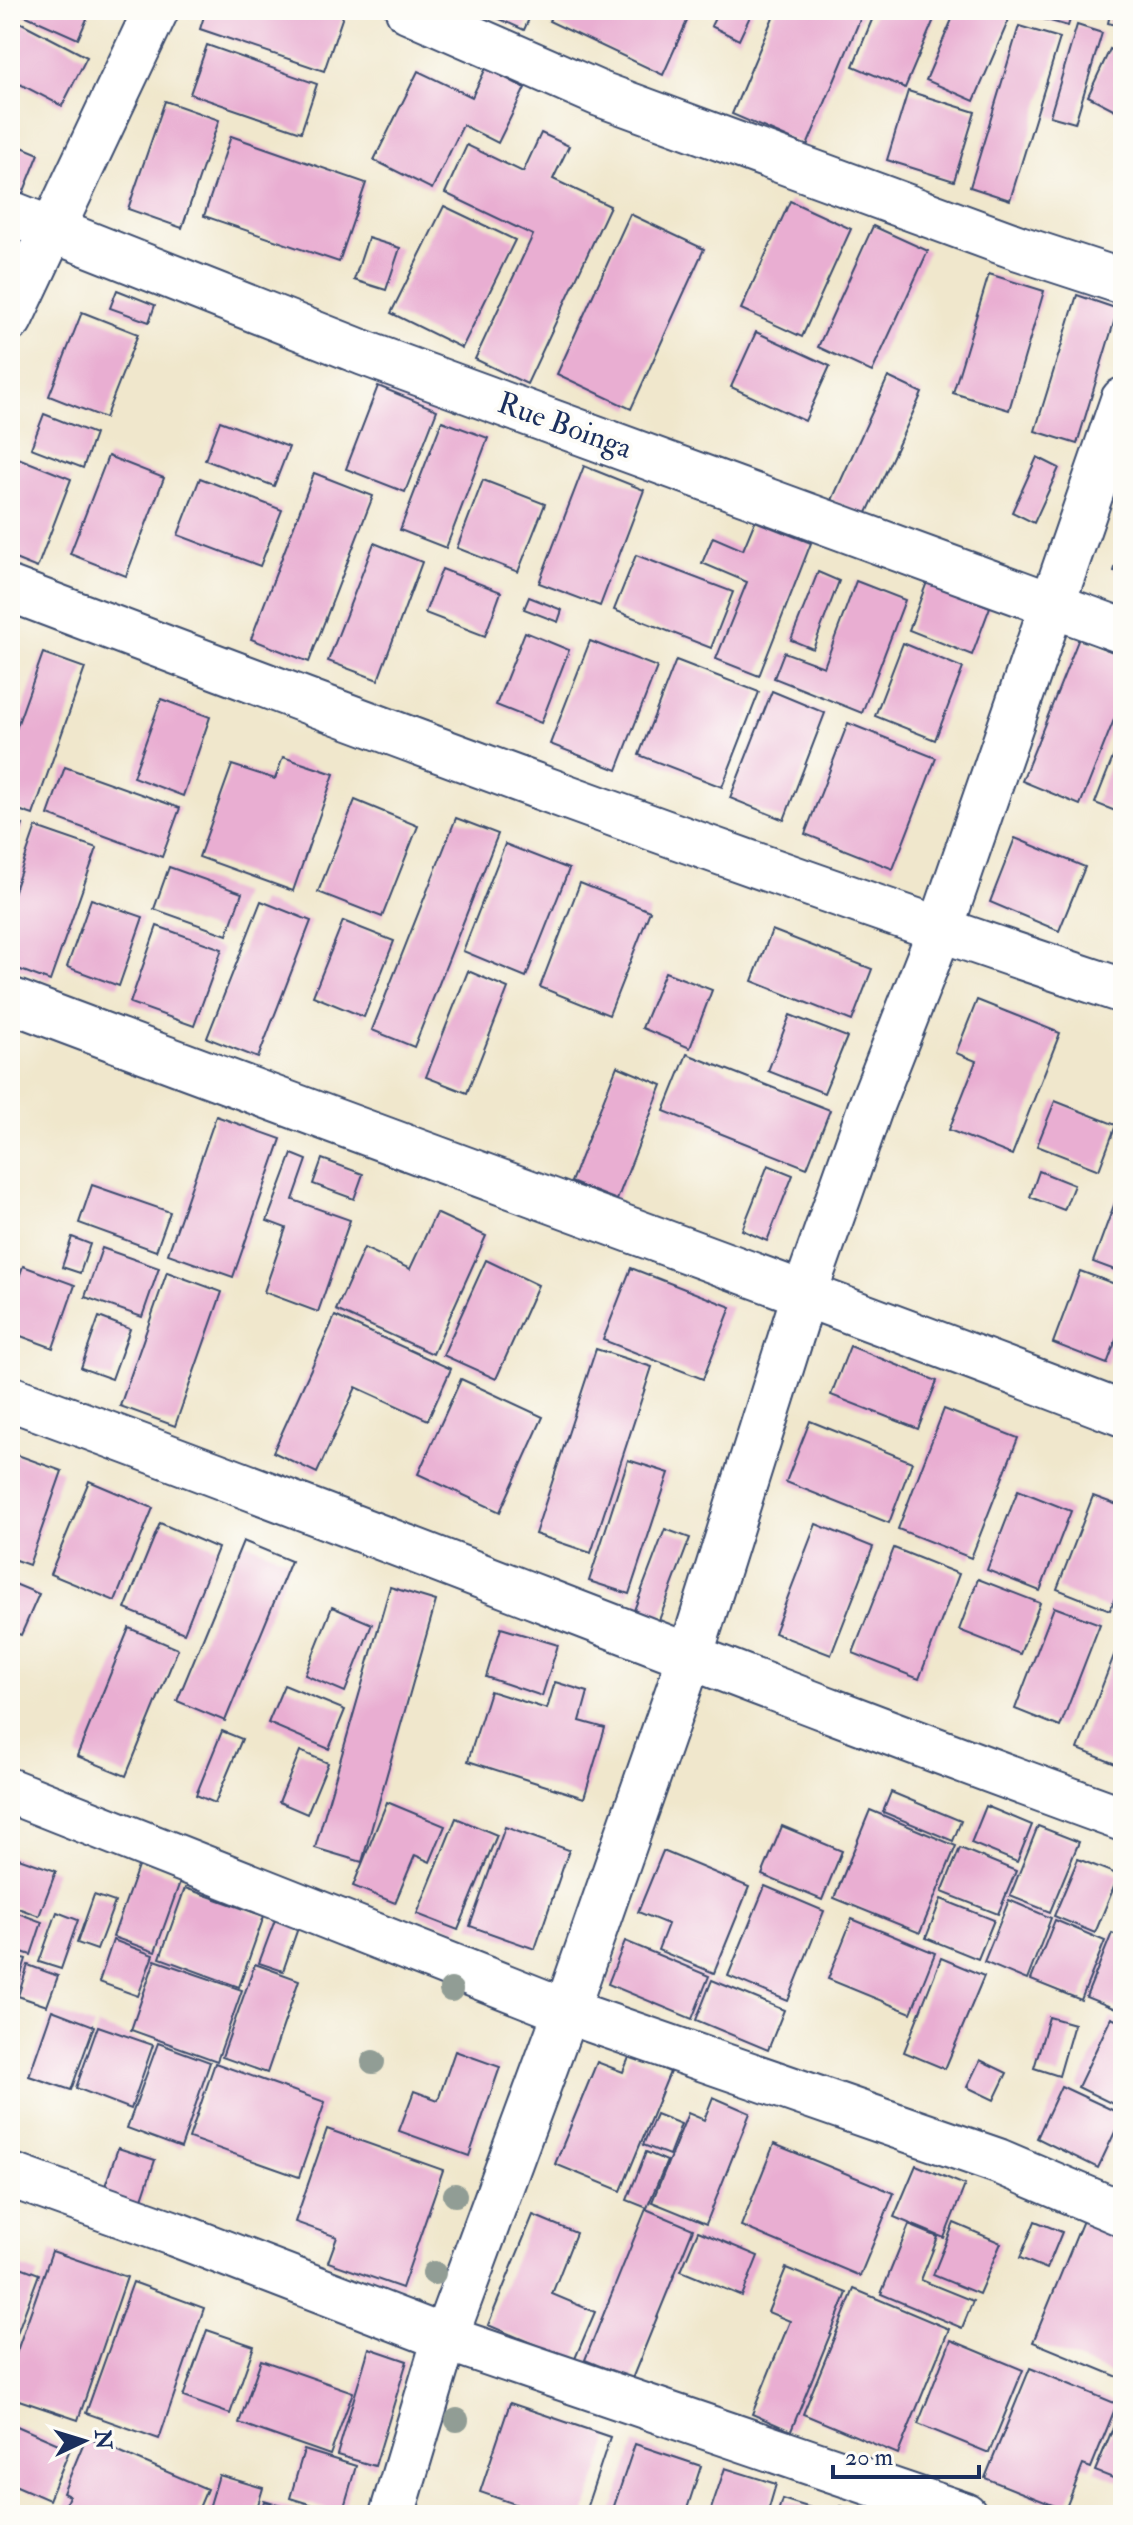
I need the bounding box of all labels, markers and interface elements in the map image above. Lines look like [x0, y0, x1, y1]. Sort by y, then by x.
street label: Rue Boinga [493, 384, 638, 467]
north arrow [44, 2401, 124, 2481]
text: N [88, 2428, 118, 2451]
scale bar [833, 2429, 979, 2479]
text: 20 m [845, 2442, 894, 2473]

